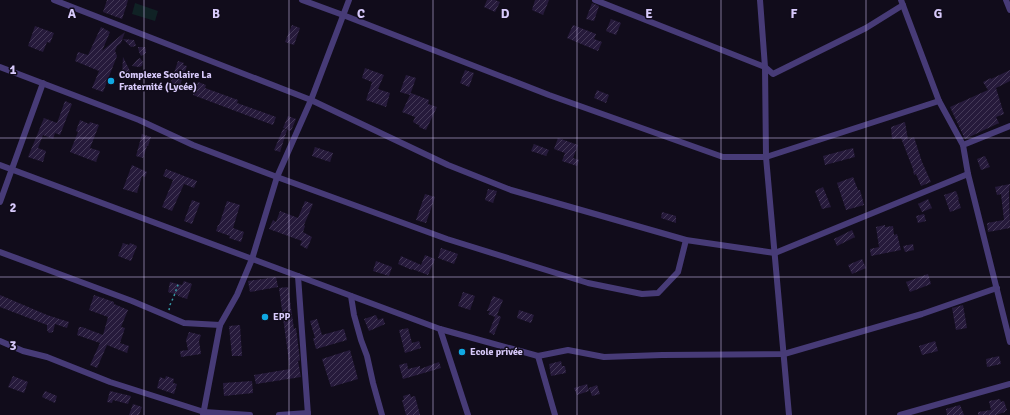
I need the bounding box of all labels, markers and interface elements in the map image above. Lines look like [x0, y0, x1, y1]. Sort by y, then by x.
text: A [68, 6, 77, 22]
text: B [212, 6, 220, 22]
text: C [357, 6, 365, 22]
text: D [501, 6, 510, 22]
text: E [645, 6, 653, 22]
text: F [791, 6, 798, 22]
text: G [934, 6, 942, 22]
text: 1 [9, 62, 17, 78]
place label: Complexe Scolaire La Fraternité (Lycée) [119, 69, 212, 93]
marker: Complexe Scolaire La Fraternité (Lycée) [106, 76, 116, 86]
text: 2 [9, 200, 17, 216]
place label: EPP [273, 311, 291, 323]
marker: EPP [260, 312, 270, 322]
text: 3 [9, 338, 17, 354]
place label: Ecole privée [470, 346, 523, 358]
marker: Ecole privée [457, 347, 467, 357]

